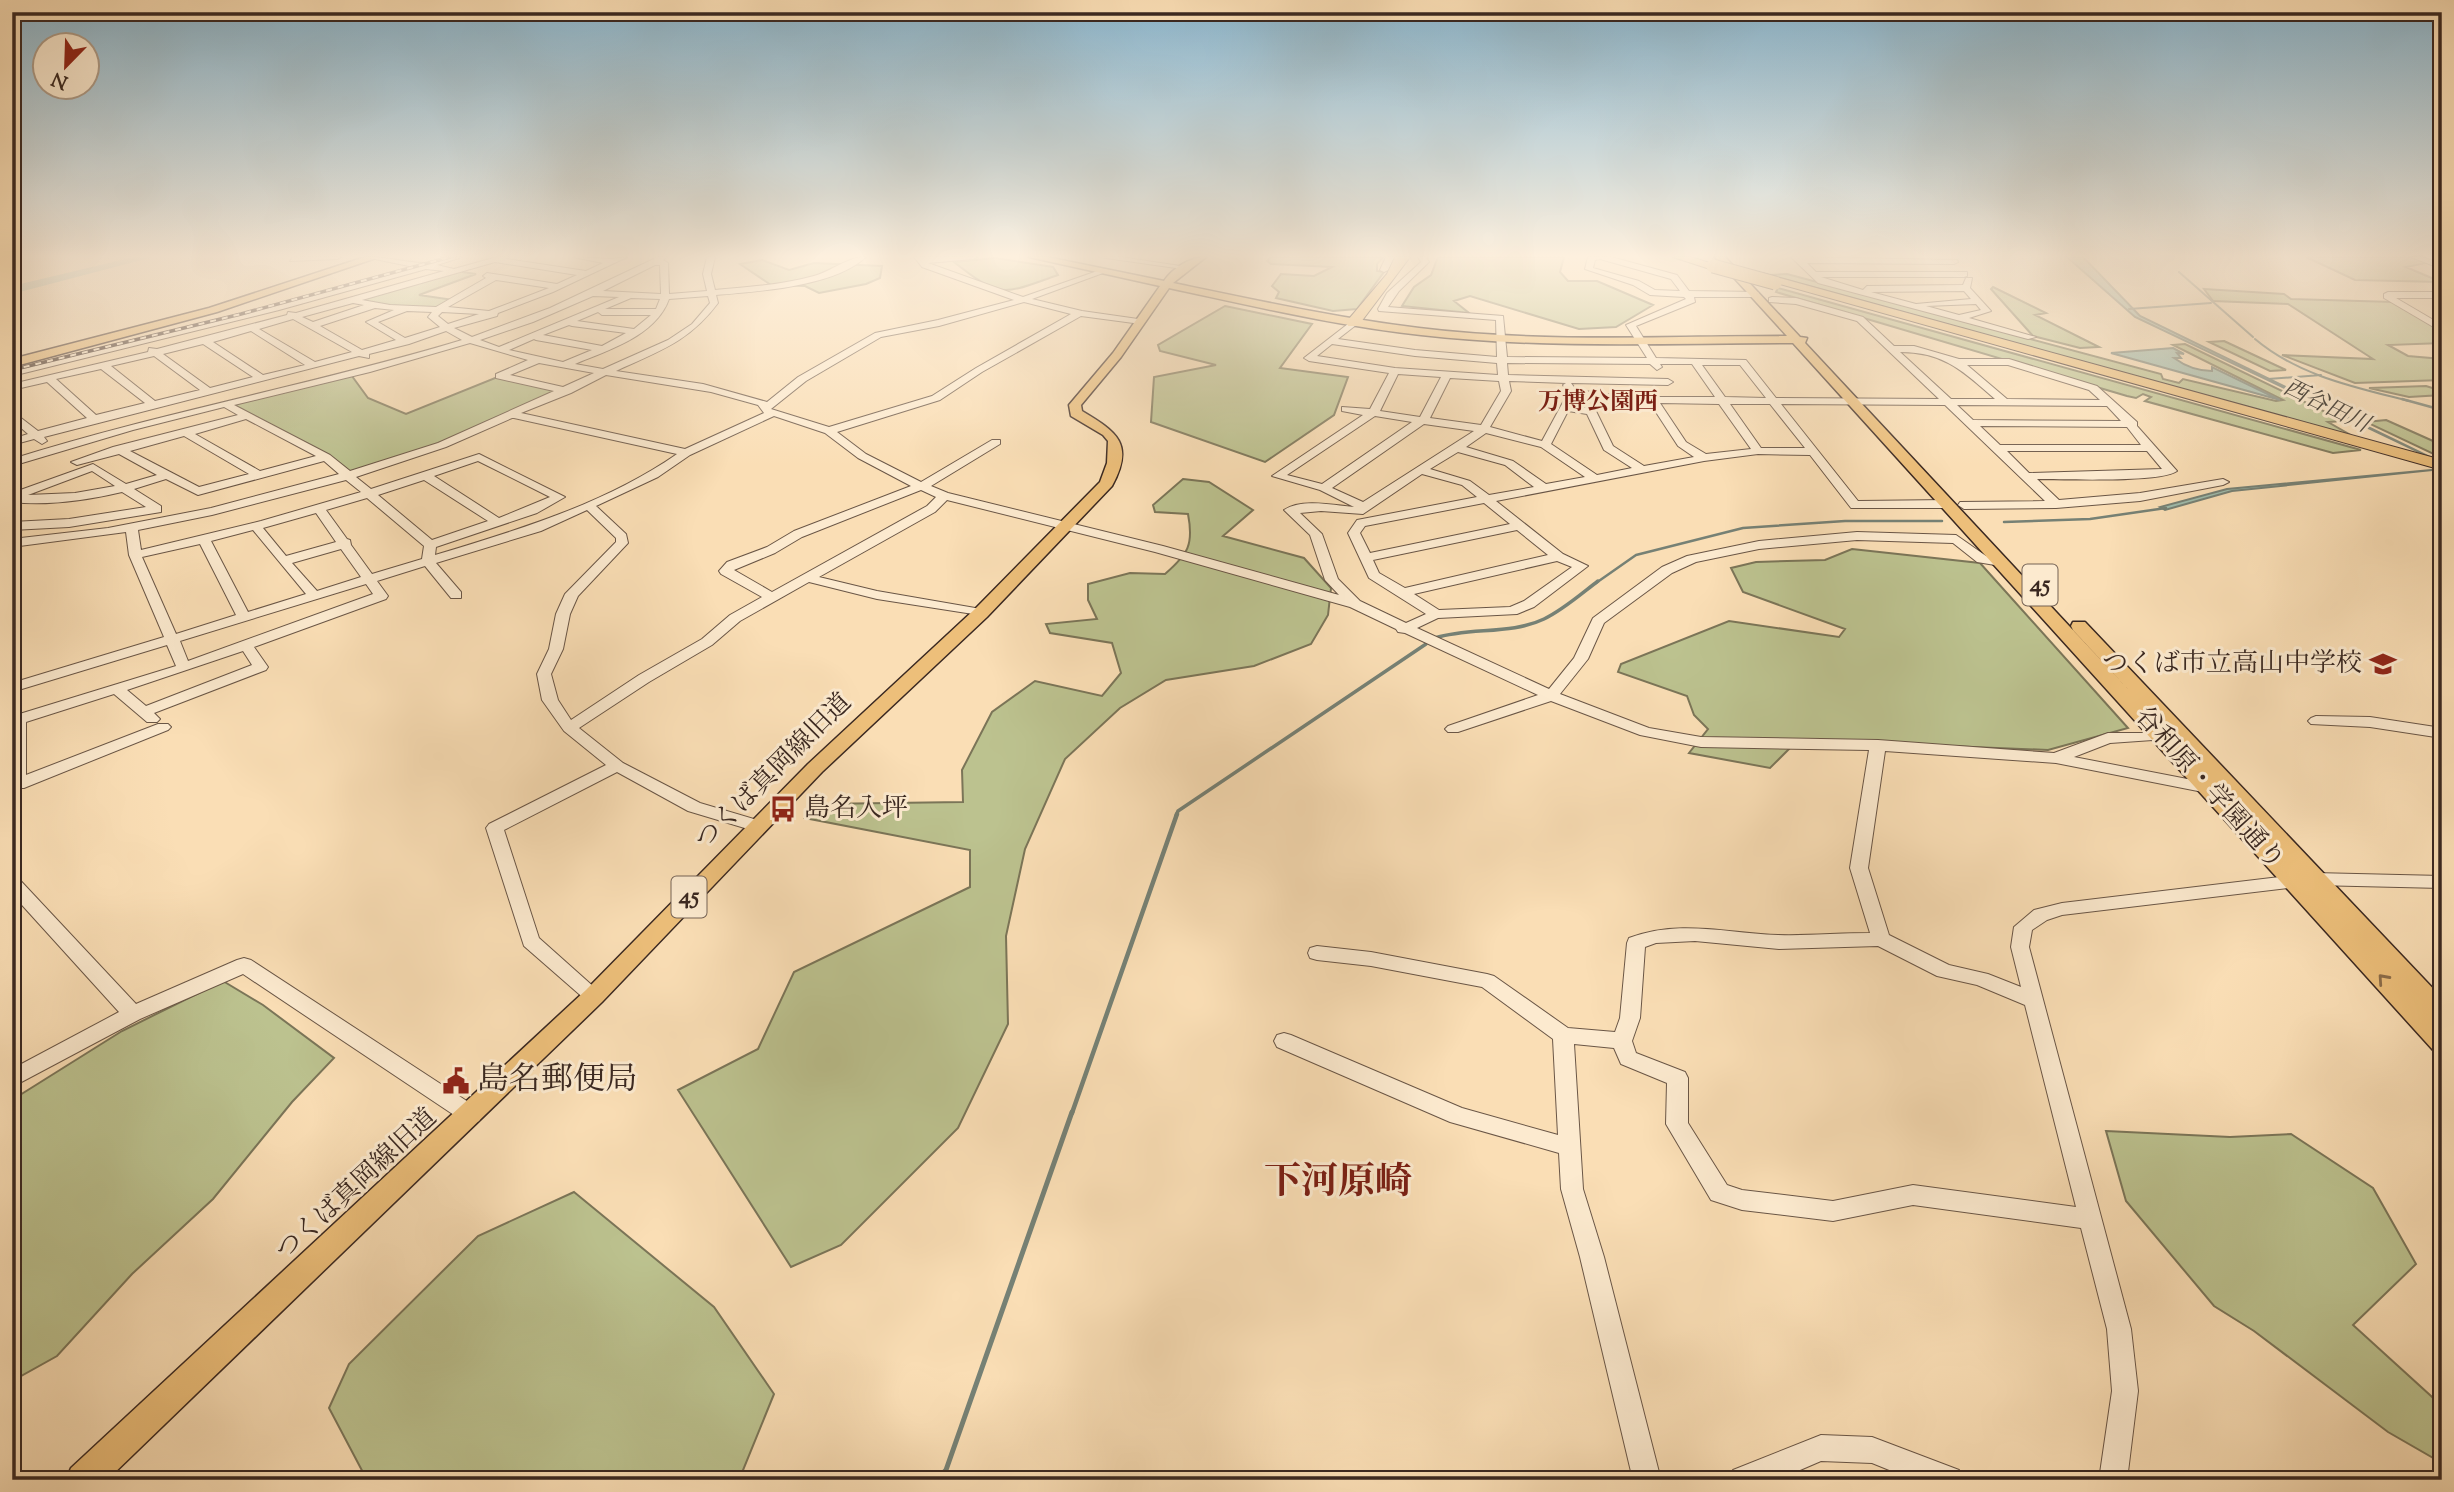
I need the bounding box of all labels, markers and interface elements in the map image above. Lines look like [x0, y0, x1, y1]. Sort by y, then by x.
north arrow [32, 32, 102, 102]
text: N [48, 64, 73, 95]
water label: 西谷田川 [2277, 372, 2377, 443]
district label: 万博公園西 [1538, 386, 1658, 420]
road number: 45 [2022, 564, 2058, 606]
place label: つくば市立高山中学校 [2102, 646, 2362, 683]
school or university icon: つくば市立高山中学校 [2368, 649, 2398, 679]
street label: つくば真岡線旧道 [687, 685, 861, 859]
street label: 谷和原・学園通り [2126, 699, 2292, 879]
place label: 島名入坪 [804, 791, 908, 828]
bus stop icon: 島名入坪 [768, 794, 798, 824]
road number: 45 [672, 876, 706, 917]
one-way arrow [2379, 974, 2392, 987]
place label: 島名郵便局 [477, 1058, 637, 1104]
public building icon: 島名郵便局 [441, 1066, 471, 1096]
street label: つくば真岡線旧道 [268, 1101, 446, 1269]
district label: 下河原崎 [1264, 1157, 1412, 1211]

